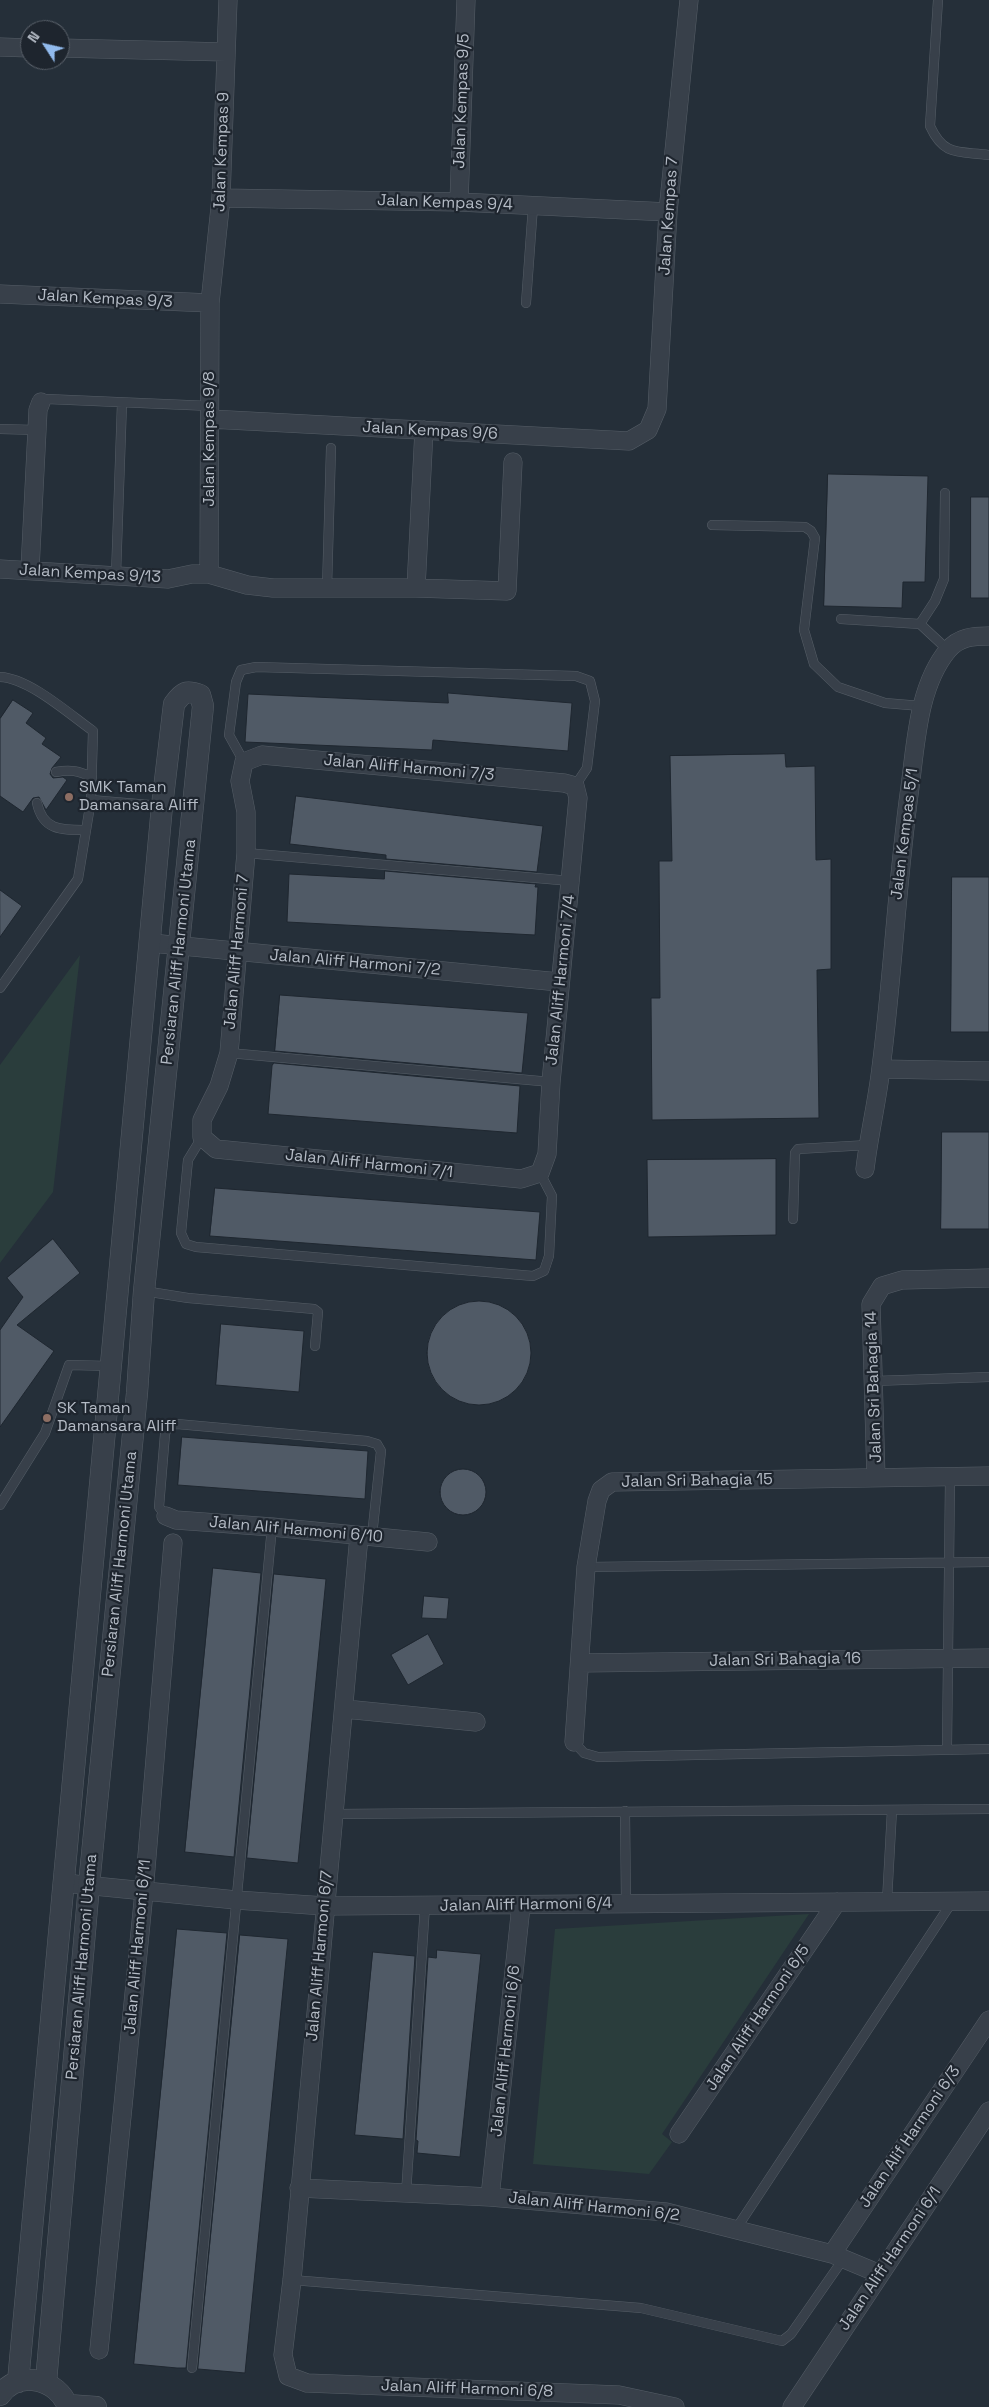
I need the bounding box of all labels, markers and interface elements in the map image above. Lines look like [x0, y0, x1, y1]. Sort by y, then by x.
north arrow [20, 20, 70, 70]
text: N [23, 28, 44, 46]
street label: Jalan Kempas 9/5 [450, 33, 474, 169]
street label: Jalan Kempas 9 [210, 92, 234, 212]
street label: Jalan Kempas 7 [655, 156, 683, 276]
street label: Jalan Kempas 9/4 [377, 191, 513, 215]
street label: Jalan Kempas 9/3 [37, 286, 173, 312]
street label: Jalan Kempas 9/8 [200, 371, 220, 507]
street label: Jalan Kempas 9/6 [362, 418, 498, 444]
street label: Jalan Kempas 9/13 [19, 561, 161, 587]
street label: Jalan Aliff Harmoni 7/3 [323, 751, 495, 785]
street label: Jalan Kempas 5/1 [887, 767, 923, 901]
place label: SMK Taman Damansara Aliff [79, 778, 198, 816]
marker: SMK Taman Damansara Aliff [63, 791, 75, 803]
street label: Persiaran Aliff Harmoni Utama [158, 838, 200, 1066]
street label: Jalan Aliff Harmoni 7 [221, 874, 253, 1030]
street label: Jalan Aliff Harmoni 7/4 [542, 894, 580, 1066]
street label: Jalan Aliff Harmoni 7/2 [269, 946, 441, 980]
street label: Jalan Aliff Harmoni 7/1 [284, 1146, 454, 1182]
street label: Jalan Sri Bahagia 14 [862, 1311, 886, 1463]
place label: SK Taman Damansara Aliff [57, 1399, 176, 1437]
marker: SK Taman Damansara Aliff [41, 1412, 53, 1424]
street label: Persiaran Aliff Harmoni Utama [99, 1450, 141, 1678]
street label: Jalan Sri Bahagia 15 [621, 1470, 773, 1492]
street label: Jalan Alif Harmoni 6/10 [208, 1513, 384, 1547]
street label: Jalan Sri Bahagia 16 [709, 1649, 861, 1671]
street label: Persiaran Aliff Harmoni Utama [63, 1853, 101, 2081]
street label: Jalan Aliff Harmoni 6/11 [121, 1859, 155, 2035]
street label: Jalan Aliff Harmoni 6/7 [303, 1870, 337, 2042]
street label: Jalan Aliff Harmoni 6/4 [440, 1894, 612, 1916]
street label: Jalan Aliff Harmoni 6/5 [702, 1941, 814, 2095]
street label: Jalan Aliff Harmoni 6/6 [487, 1964, 525, 2138]
street label: Jalan Alif Harmoni 6/3 [855, 2062, 965, 2212]
street label: Jalan Aliff Harmoni 6/1 [835, 2183, 945, 2335]
street label: Jalan Aliff Harmoni 6/2 [507, 2188, 681, 2226]
street label: Jalan Aliff Harmoni 6/8 [380, 2376, 554, 2402]

